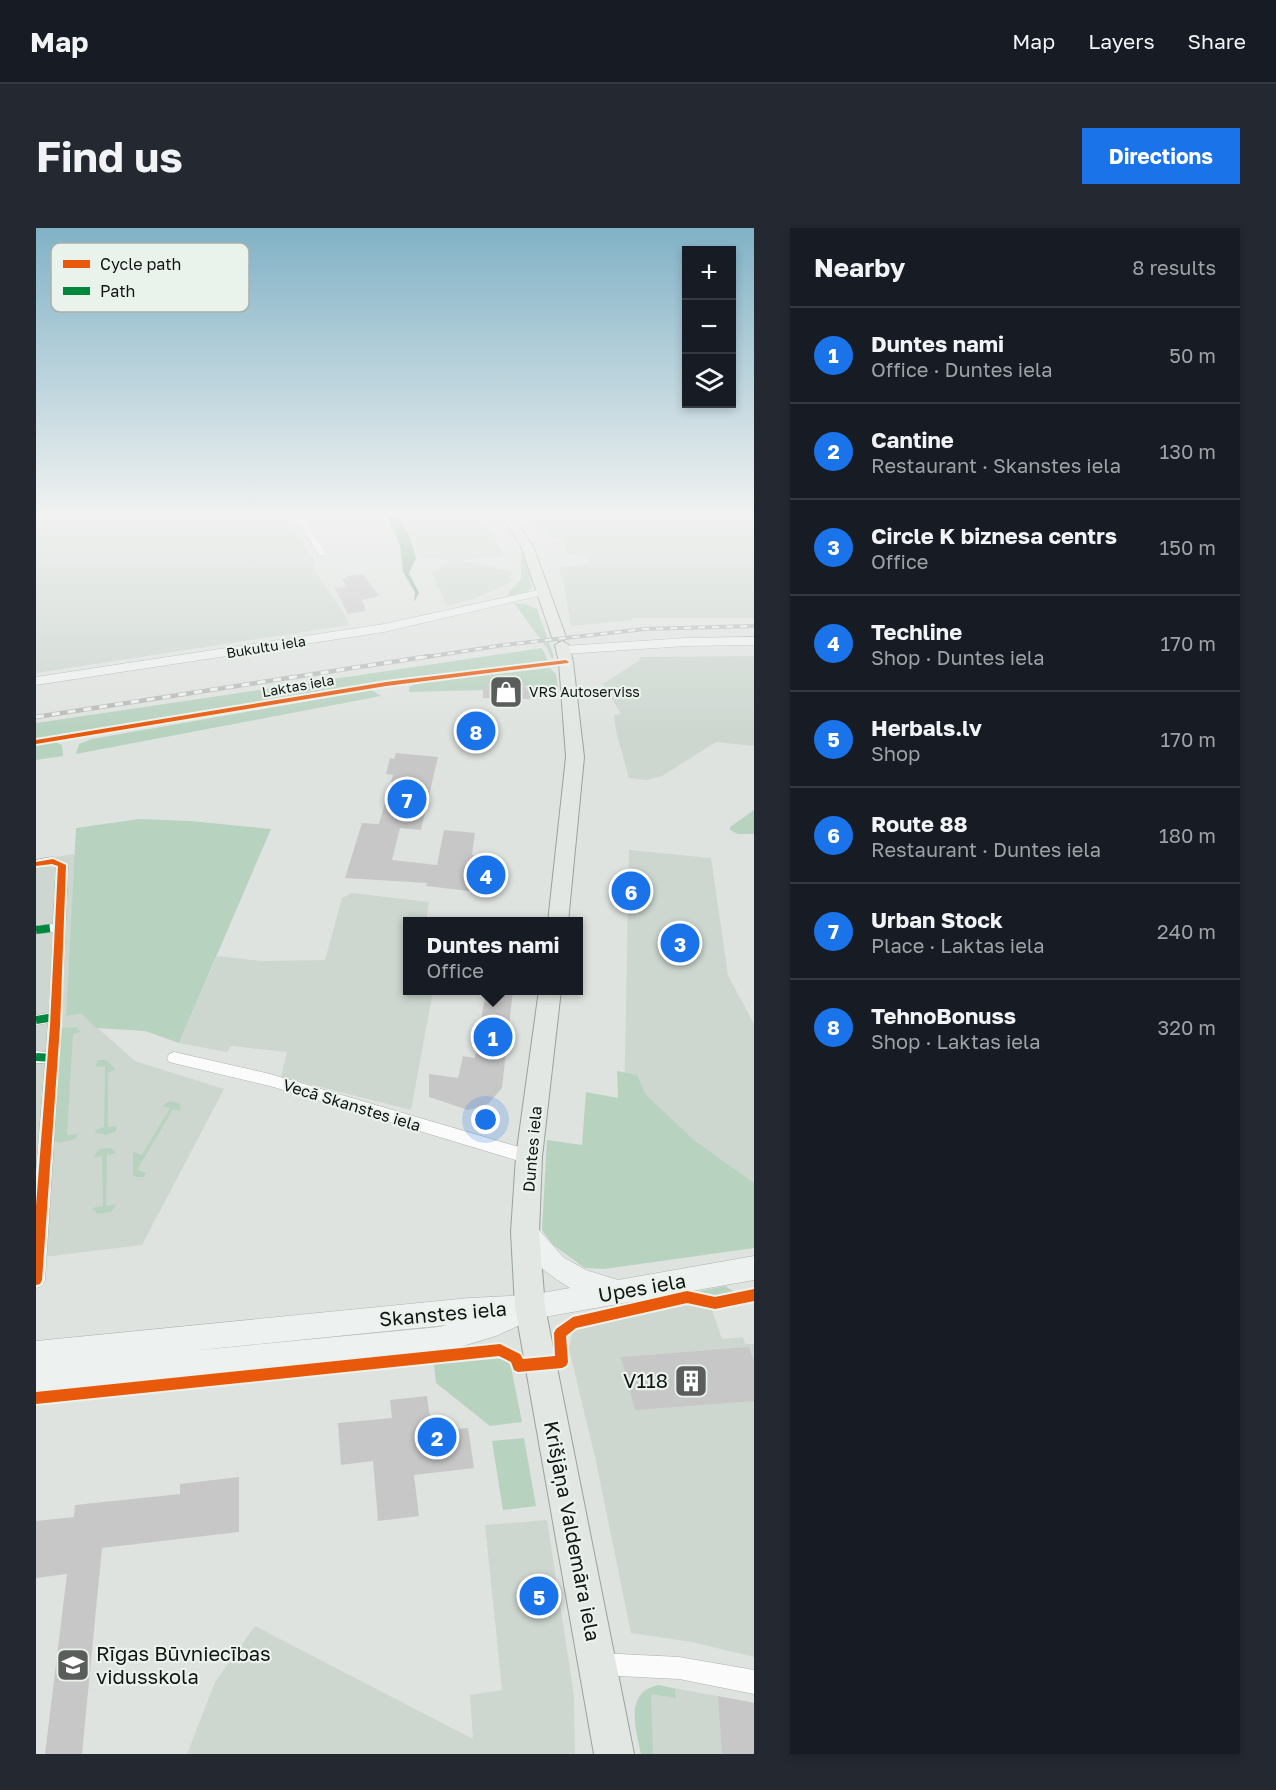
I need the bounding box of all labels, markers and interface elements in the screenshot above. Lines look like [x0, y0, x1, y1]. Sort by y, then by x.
text: Map [30, 25, 88, 58]
text: Map [1012, 28, 1055, 54]
text: Layers [1088, 28, 1155, 54]
text: Share [1188, 28, 1246, 54]
button: Directions [1082, 128, 1240, 184]
text: Find us [36, 131, 183, 181]
legend [51, 243, 249, 312]
map controls [682, 246, 736, 408]
button: + [682, 246, 736, 300]
text: Nearby [814, 252, 905, 283]
text: Cycle path [100, 254, 181, 274]
text: 8 results [1132, 255, 1216, 279]
text: Path [100, 281, 135, 301]
button: − [682, 300, 736, 354]
text: Duntes nami [871, 330, 1004, 357]
text: 1 [828, 343, 839, 367]
text: 50 m [1169, 343, 1216, 367]
button: layers [682, 354, 736, 408]
text: Office · Duntes iela [871, 357, 1053, 381]
text: Cantine [871, 426, 954, 453]
text: 2 [827, 439, 840, 463]
text: 130 m [1160, 439, 1216, 463]
text: Restaurant · Skanstes iela [871, 453, 1121, 477]
text: Circle K biznesa centrs [871, 522, 1117, 549]
text: 3 [827, 535, 840, 559]
text: 150 m [1160, 535, 1216, 559]
text: Office [871, 549, 928, 573]
text: Techline [871, 618, 962, 645]
text: 4 [827, 631, 840, 655]
text: 170 m [1161, 631, 1216, 655]
street label: Bukultu iela [225, 632, 307, 661]
text: Shop · Duntes iela [871, 645, 1044, 669]
street label: Laktas iela [261, 671, 335, 700]
shop icon: VRS Autoserviss [488, 674, 524, 710]
place label: VRS Autoserviss [529, 683, 640, 700]
pin: 8 [456, 708, 496, 754]
text: Herbals.lv [871, 714, 982, 741]
text: 5 [827, 727, 840, 751]
text: 170 m [1161, 727, 1216, 751]
text: Shop [871, 741, 920, 765]
pin: 7 [388, 776, 427, 822]
text: Route 88 [871, 810, 968, 837]
text: 6 [827, 823, 840, 847]
text: 180 m [1159, 823, 1216, 847]
text: Restaurant · Duntes iela [871, 837, 1101, 861]
pin: 4 [466, 852, 506, 898]
pin: 6 [612, 868, 650, 914]
text: Urban Stock [871, 906, 1003, 933]
popup [403, 917, 583, 995]
text: 7 [828, 919, 839, 943]
text: 240 m [1157, 919, 1216, 943]
pin: 3 [660, 920, 700, 966]
text: Duntes nami [426, 931, 560, 958]
text: Place · Laktas iela [871, 933, 1044, 957]
text: Office [426, 958, 484, 982]
text: TehnoBonuss [871, 1002, 1016, 1029]
pin: 1 [474, 1014, 512, 1060]
text: 8 [827, 1015, 840, 1039]
text: 320 m [1158, 1015, 1216, 1039]
text: Shop · Laktas iela [871, 1029, 1041, 1053]
street label: Vecā Skanstes iela [281, 1075, 423, 1135]
your location [471, 1105, 500, 1134]
street label: Duntes iela [518, 1105, 546, 1193]
street label: Upes iela [596, 1267, 688, 1307]
street label: Skanstes iela [378, 1295, 508, 1331]
building icon: V118 [673, 1363, 709, 1399]
place label: V118 [623, 1368, 668, 1392]
pin: 2 [418, 1414, 456, 1460]
street label: Krišjāņa Valdemāra iela [539, 1419, 606, 1643]
pin: 5 [520, 1574, 558, 1618]
place label: Rīgas Būvniecības vidusskola [96, 1641, 271, 1688]
school or university icon: Rīgas Būvniecības vidusskola [55, 1647, 91, 1683]

